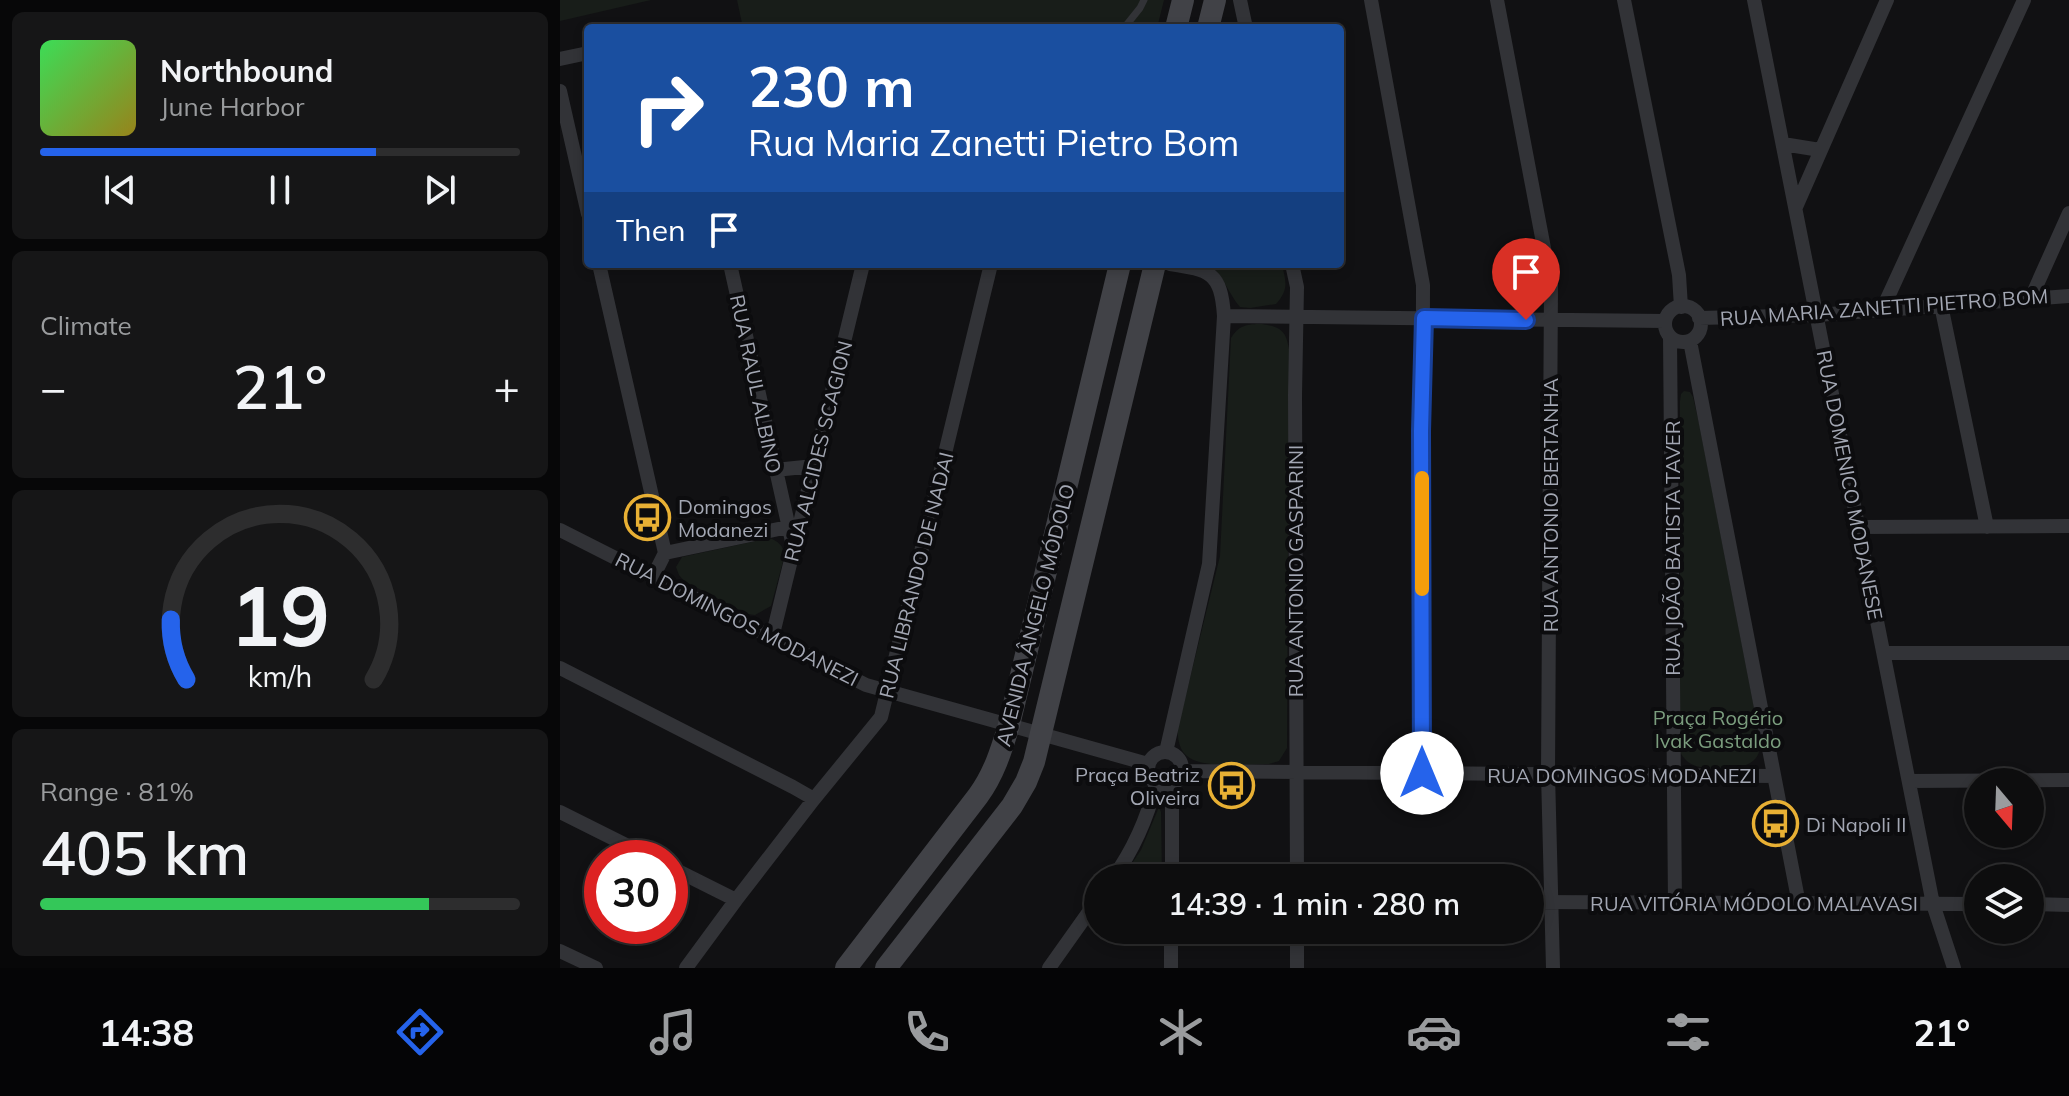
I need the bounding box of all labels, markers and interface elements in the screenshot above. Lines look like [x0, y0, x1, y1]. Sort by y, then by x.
text: 230 m [748, 51, 915, 121]
text: Northbound [160, 52, 333, 90]
icon: right [616, 56, 720, 160]
text: June Harbor [160, 90, 305, 123]
text: Rua Maria Zanetti Pietro Bom [748, 120, 1239, 165]
icon: previous [98, 168, 142, 212]
icon: pause [258, 168, 302, 212]
icon: next [418, 168, 462, 212]
icon: arrive [702, 208, 746, 252]
text: Then [616, 211, 686, 249]
pin [1492, 238, 1560, 320]
icon: arrive [1504, 250, 1548, 294]
street label: RUA MARIA ZANETTI PIETRO BOM [1719, 283, 2049, 331]
street label: RUA RAUL ALBINO [725, 292, 787, 476]
text: Climate [40, 309, 132, 342]
street label: RUA ALCIDES SCAGION [778, 338, 858, 564]
street label: RUA DOMENICO MODANESE [1812, 348, 1888, 622]
text: 21° [233, 349, 327, 424]
text: − [40, 360, 66, 415]
text: + [494, 360, 520, 415]
street label: RUA ANTONIO BERTANHA [1538, 378, 1563, 632]
street label: RUA JOÃO BATISTA TAVER [1660, 420, 1685, 676]
street label: RUA ANTONIO GASPARINI [1283, 445, 1308, 697]
street label: RUA LIBRANDO DE NADAI [873, 449, 959, 701]
street label: AVENIDA ÂNGELO MÓDOLO [990, 481, 1080, 749]
bus stop icon: Domingos Modanezi [623, 493, 671, 541]
place label: Domingos Modanezi [678, 494, 772, 542]
street label: RUA DOMINGOS MODANEZI [611, 547, 863, 691]
text: 19 [230, 561, 330, 666]
text: km/h [248, 658, 312, 694]
park label: Praça Rogério Ivak Gastaldo [1653, 705, 1783, 753]
position arrow [1380, 731, 1464, 815]
bus stop icon: Praça Beatriz Oliveira [1207, 761, 1255, 809]
place label: Praça Beatriz Oliveira [1075, 762, 1200, 810]
street label: RUA DOMINGOS MODANEZI [1487, 763, 1757, 788]
north arrow [1964, 768, 2044, 848]
map controls [1964, 768, 2044, 944]
text: Range · 81% [40, 775, 194, 808]
bus stop icon: Di Napoli II [1751, 800, 1799, 848]
place label: Di Napoli II [1806, 812, 1906, 837]
text: 405 km [40, 815, 249, 890]
speed limit sign: 30 [584, 840, 688, 944]
button: layers [1964, 864, 2044, 944]
text: 14:39 · 1 min · 280 m [1168, 885, 1460, 923]
street label: RUA VITÓRIA MÓDOLO MALAVASI [1590, 891, 1918, 916]
icon: directions [392, 1004, 448, 1060]
icon: music [645, 1004, 701, 1060]
icon: phone [899, 1004, 955, 1060]
icon: climate [1153, 1004, 1209, 1060]
icon: car [1406, 1004, 1462, 1060]
icon: filters [1660, 1004, 1716, 1060]
text: 14:38 [99, 1010, 194, 1055]
text: 21° [1913, 1010, 1970, 1055]

